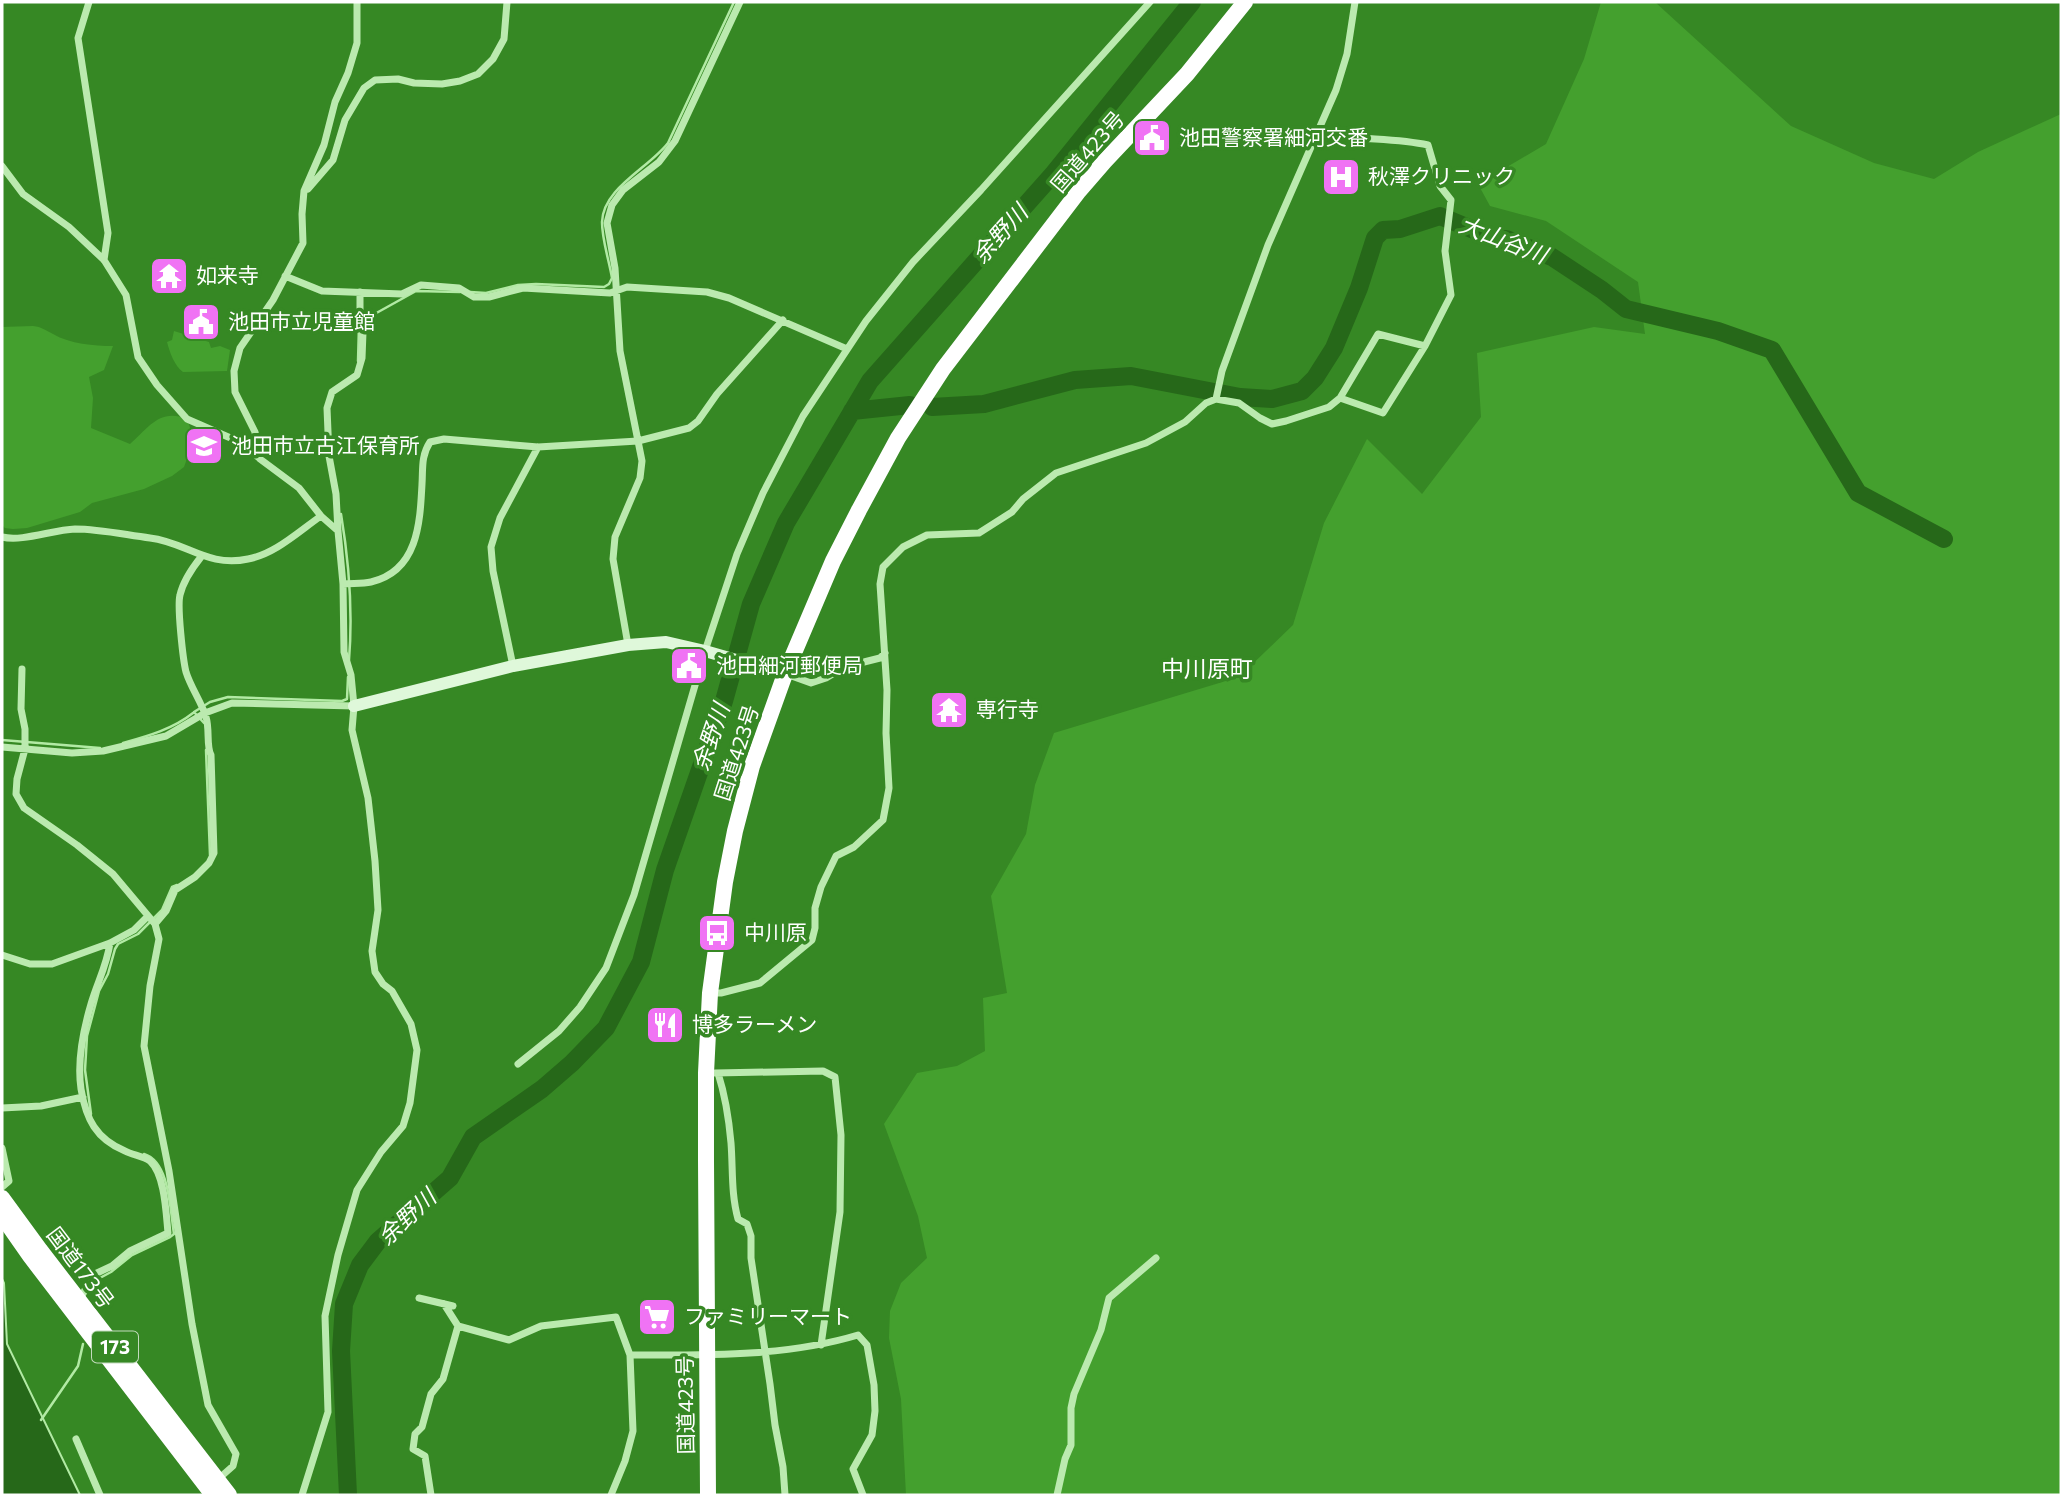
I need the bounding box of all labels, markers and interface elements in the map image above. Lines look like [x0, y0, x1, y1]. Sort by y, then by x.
street label: 国道423号 [1045, 105, 1129, 197]
public building icon: 池田警察署細河交番 [1131, 117, 1173, 159]
place label: 池田警察署細河交番 [1179, 124, 1368, 149]
hospital icon: 秋澤クリニック [1320, 156, 1362, 198]
place label: 秋澤クリニック [1368, 163, 1515, 188]
water label: 余野川 [966, 196, 1035, 268]
water label: 大山谷川 [1455, 210, 1554, 270]
temple icon: 如来寺 [148, 255, 190, 297]
place label: 如来寺 [196, 262, 259, 287]
public building icon: 池田市立児童館 [180, 301, 222, 343]
place label: 池田市立児童館 [228, 308, 375, 333]
school or university icon: 池田市立古江保育所 [183, 425, 225, 467]
place label: 池田市立古江保育所 [231, 432, 420, 457]
public building icon: 池田細河郵便局 [668, 645, 710, 687]
place label: 池田細河郵便局 [716, 652, 863, 677]
district label: 中川原町 [1161, 654, 1253, 682]
temple icon: 専行寺 [928, 689, 970, 731]
place label: 専行寺 [976, 696, 1039, 721]
water label: 余野川 [686, 697, 736, 774]
street label: 国道423号 [708, 702, 763, 803]
bus stop icon: 中川原 [696, 912, 738, 954]
place label: 中川原 [744, 919, 807, 944]
restaurant icon: 博多ラーメン [644, 1004, 686, 1046]
place label: 博多ラーメン [692, 1011, 817, 1036]
water label: 余野川 [372, 1180, 443, 1250]
street label: 国道173号 [43, 1222, 120, 1313]
supermarket icon: ファミリーマート [636, 1296, 678, 1338]
place label: ファミリーマート [684, 1303, 852, 1328]
road number: 173 [92, 1331, 138, 1362]
street label: 国道423号 [671, 1355, 698, 1455]

